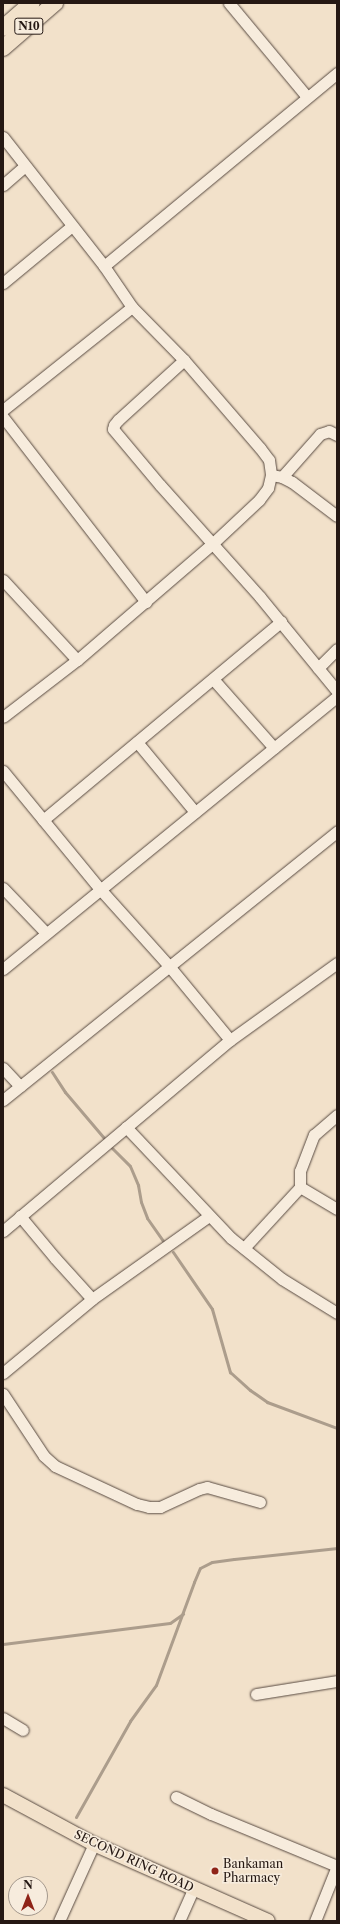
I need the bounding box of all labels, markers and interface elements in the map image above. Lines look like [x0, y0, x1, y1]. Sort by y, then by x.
road number: N10 [14, 17, 44, 35]
street label: SECOND RING ROAD [72, 1827, 196, 1895]
place label: Bankaman Pharmacy [223, 1857, 283, 1885]
marker: Bankaman Pharmacy [210, 1866, 220, 1876]
north arrow [8, 1876, 48, 1916]
text: N [23, 1878, 33, 1892]

